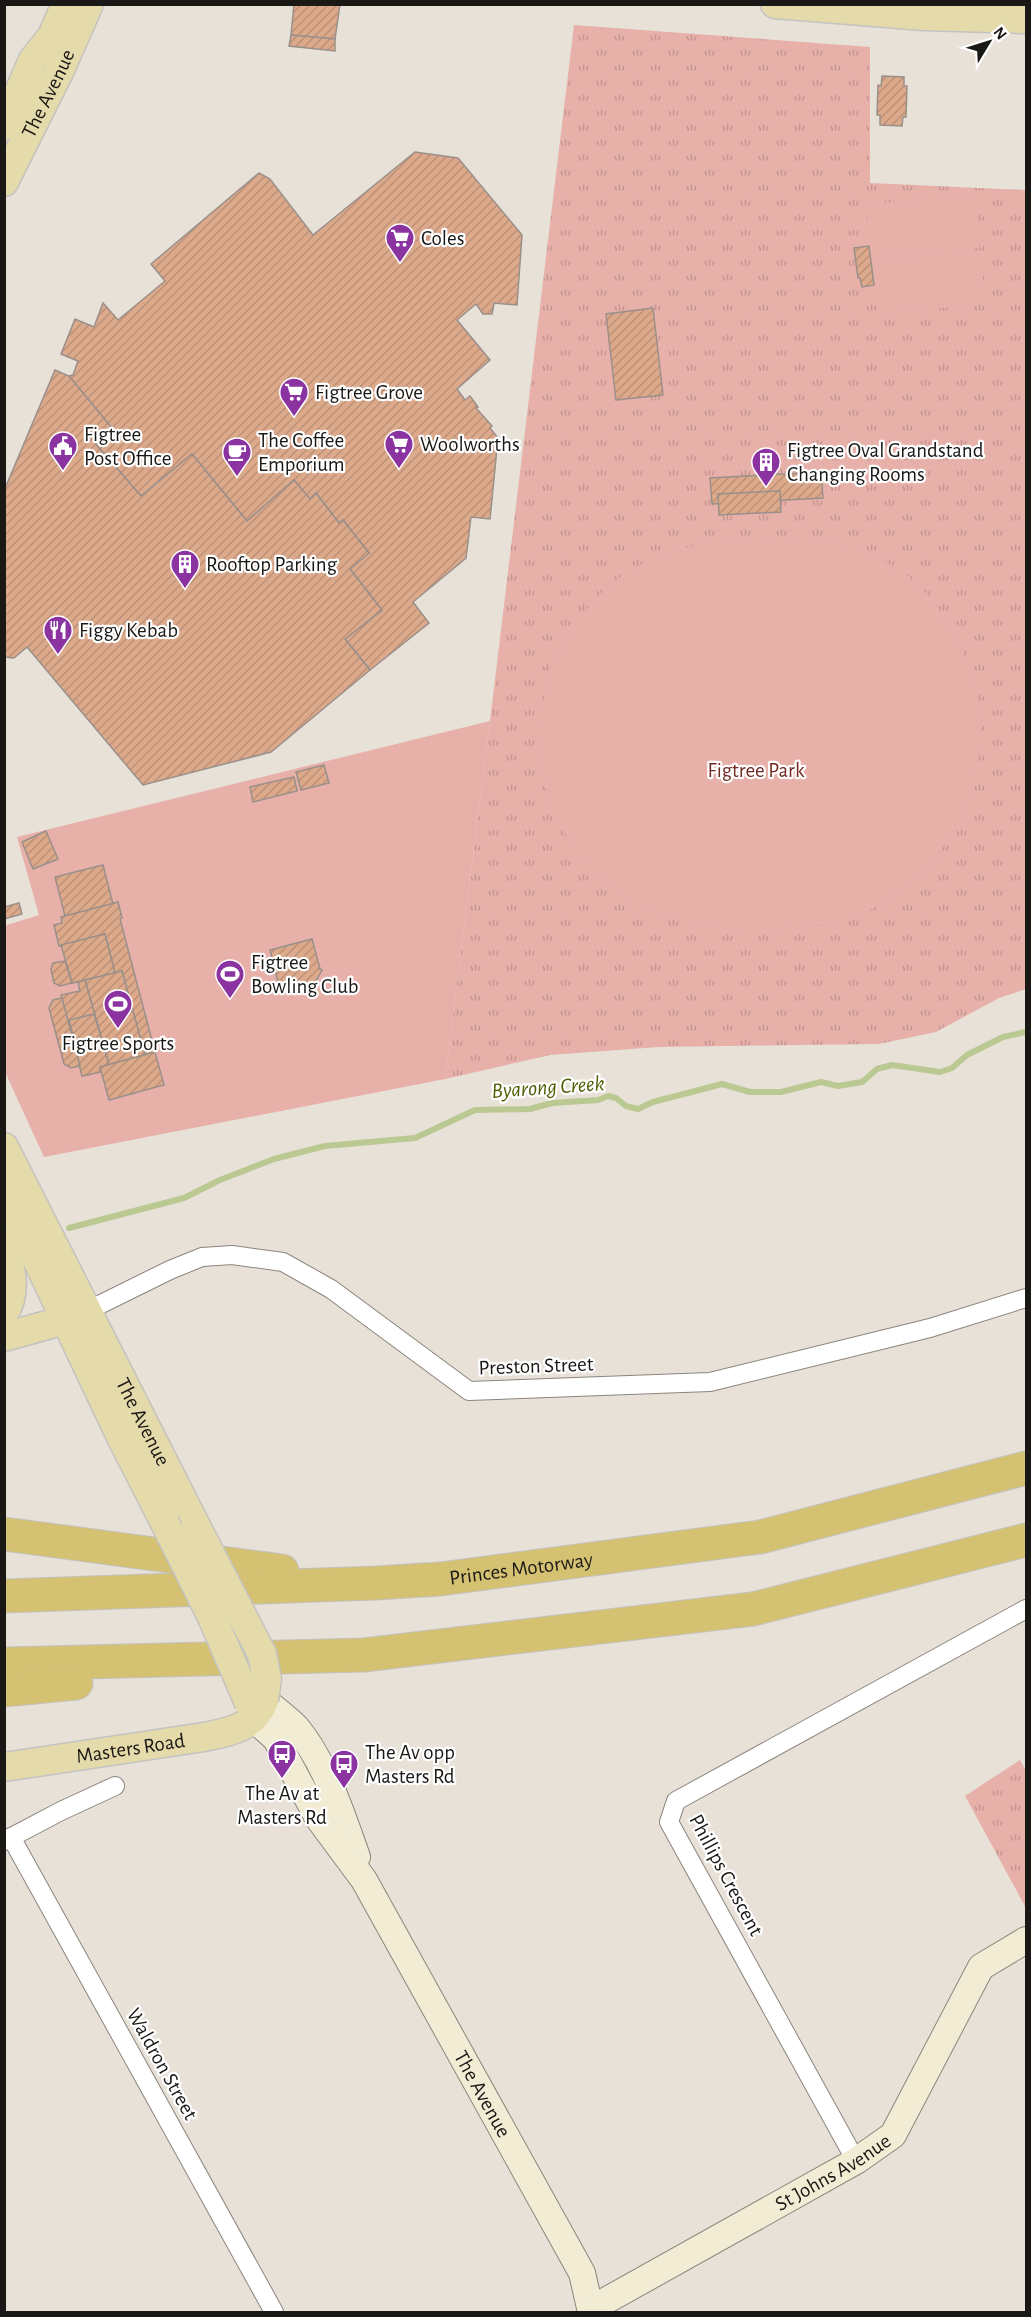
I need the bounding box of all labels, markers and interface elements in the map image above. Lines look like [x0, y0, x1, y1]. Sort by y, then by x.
north arrow [959, 12, 1019, 72]
text: N [990, 24, 1010, 43]
street label: The Avenue [18, 46, 78, 141]
supermarket icon: Coles [384, 222, 416, 264]
place label: Coles [421, 228, 464, 249]
supermarket icon: Figtree Grove [278, 376, 310, 418]
place label: Figtree Grove [315, 382, 423, 403]
place label: Figtree Post Office [84, 424, 171, 469]
supermarket icon: Woolworths [383, 428, 415, 470]
public building icon: Figtree Post Office [47, 430, 79, 472]
place label: The Coffee Emporium [258, 430, 345, 475]
place label: Woolworths [420, 434, 520, 455]
cafe icon: The Coffee Emporium [221, 436, 253, 478]
place label: Figtree Oval Grandstand Changing Rooms [787, 440, 984, 485]
building icon: Figtree Oval Grandstand Changing Rooms [750, 446, 782, 488]
building icon: Rooftop Parking [169, 548, 201, 590]
place label: Rooftop Parking [206, 554, 338, 575]
restaurant icon: Figgy Kebab [42, 614, 74, 656]
place label: Figgy Kebab [79, 620, 178, 641]
park label: Figtree Park [708, 760, 805, 781]
place label: Figtree Bowling Club [251, 952, 359, 997]
sports icon: Figtree Bowling Club [214, 958, 246, 1000]
sports icon: Figtree Sports [102, 988, 134, 1030]
place label: Figtree Sports [62, 1033, 174, 1054]
water label: Byarong Creek [491, 1072, 605, 1102]
street label: Preston Street [478, 1353, 594, 1379]
street label: The Avenue [112, 1374, 174, 1469]
street label: Princes Motorway [448, 1549, 594, 1588]
street label: Masters Road [75, 1729, 187, 1767]
bus stop icon: The Av at Masters Rd [266, 1738, 298, 1780]
place label: The Av opp Masters Rd [365, 1742, 455, 1787]
bus stop icon: The Av opp Masters Rd [328, 1748, 360, 1790]
place label: The Av at Masters Rd [237, 1783, 327, 1828]
street label: Phillips Crescent [685, 1811, 767, 1939]
street label: Waldron Street [123, 2005, 201, 2124]
street label: The Avenue [450, 2047, 515, 2141]
street label: St Johns Avenue [772, 2130, 895, 2214]

